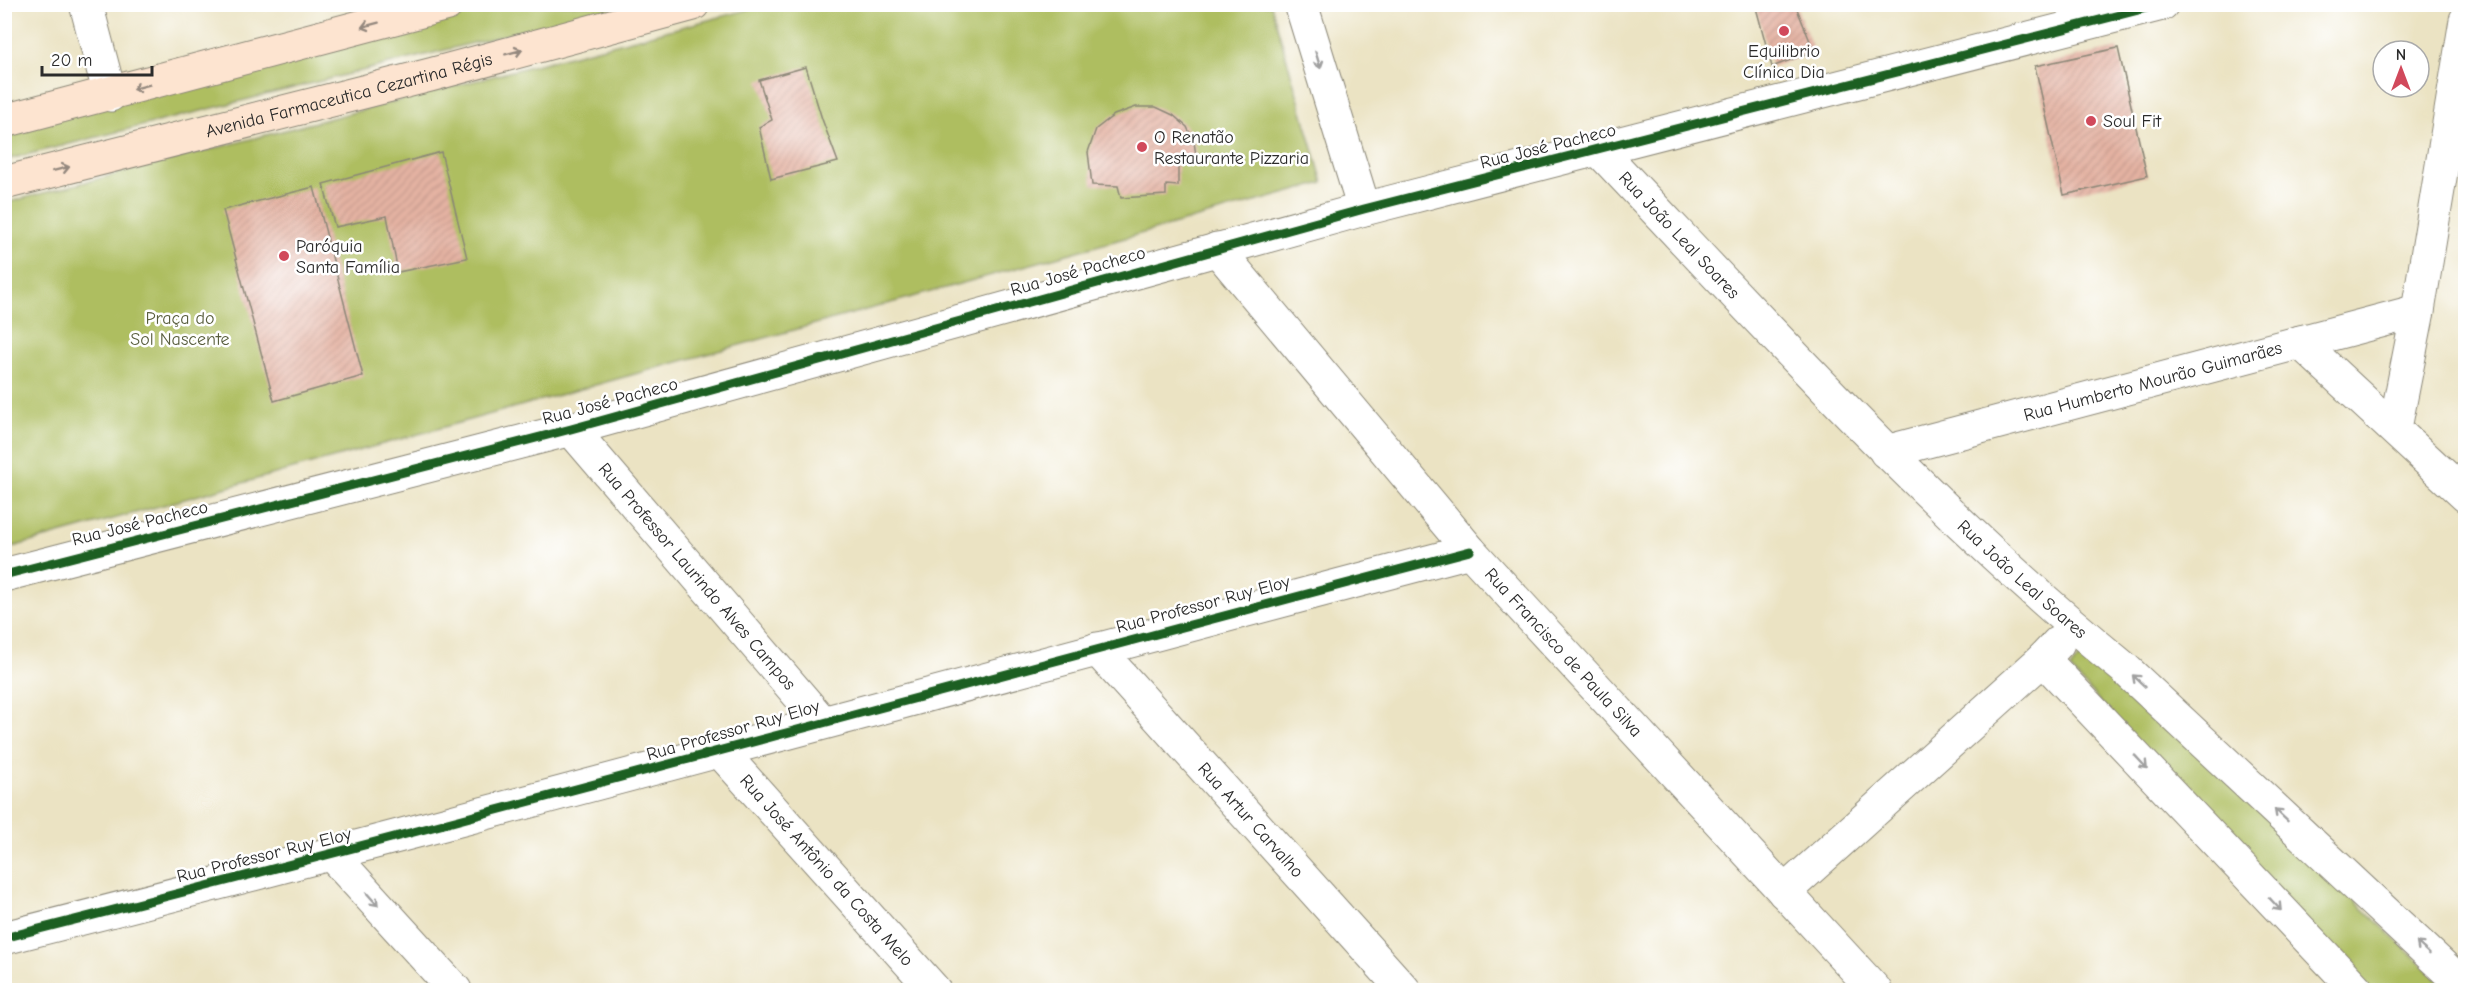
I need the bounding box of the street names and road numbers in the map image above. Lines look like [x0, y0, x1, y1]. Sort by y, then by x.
street label: Avenida Farmaceutica Cezartina Régis [204, 49, 495, 142]
street label: Rua José Pacheco [1478, 119, 1618, 174]
street label: Rua João Leal Soares [1614, 167, 1744, 303]
street label: Rua José Pacheco [1008, 242, 1148, 301]
street label: Rua Humberto Mourão Guimarães [2021, 337, 2284, 426]
street label: Rua José Pacheco [540, 373, 680, 430]
street label: Rua Professor Laurindo Alves Campos [594, 459, 800, 695]
street label: Rua José Pacheco [70, 496, 210, 551]
street label: Rua João Leal Soares [1953, 516, 2091, 643]
street label: Rua Francisco de Paula Silva [1480, 564, 1646, 742]
street label: Rua Professor Ruy Eloy [1114, 571, 1293, 638]
street label: Rua Professor Ruy Eloy [644, 695, 823, 765]
street label: Rua Artur Carvalho [1193, 758, 1308, 882]
street label: Rua José Antônio da Costa Melo [735, 770, 918, 971]
street label: Rua Professor Ruy Eloy [175, 823, 355, 887]

